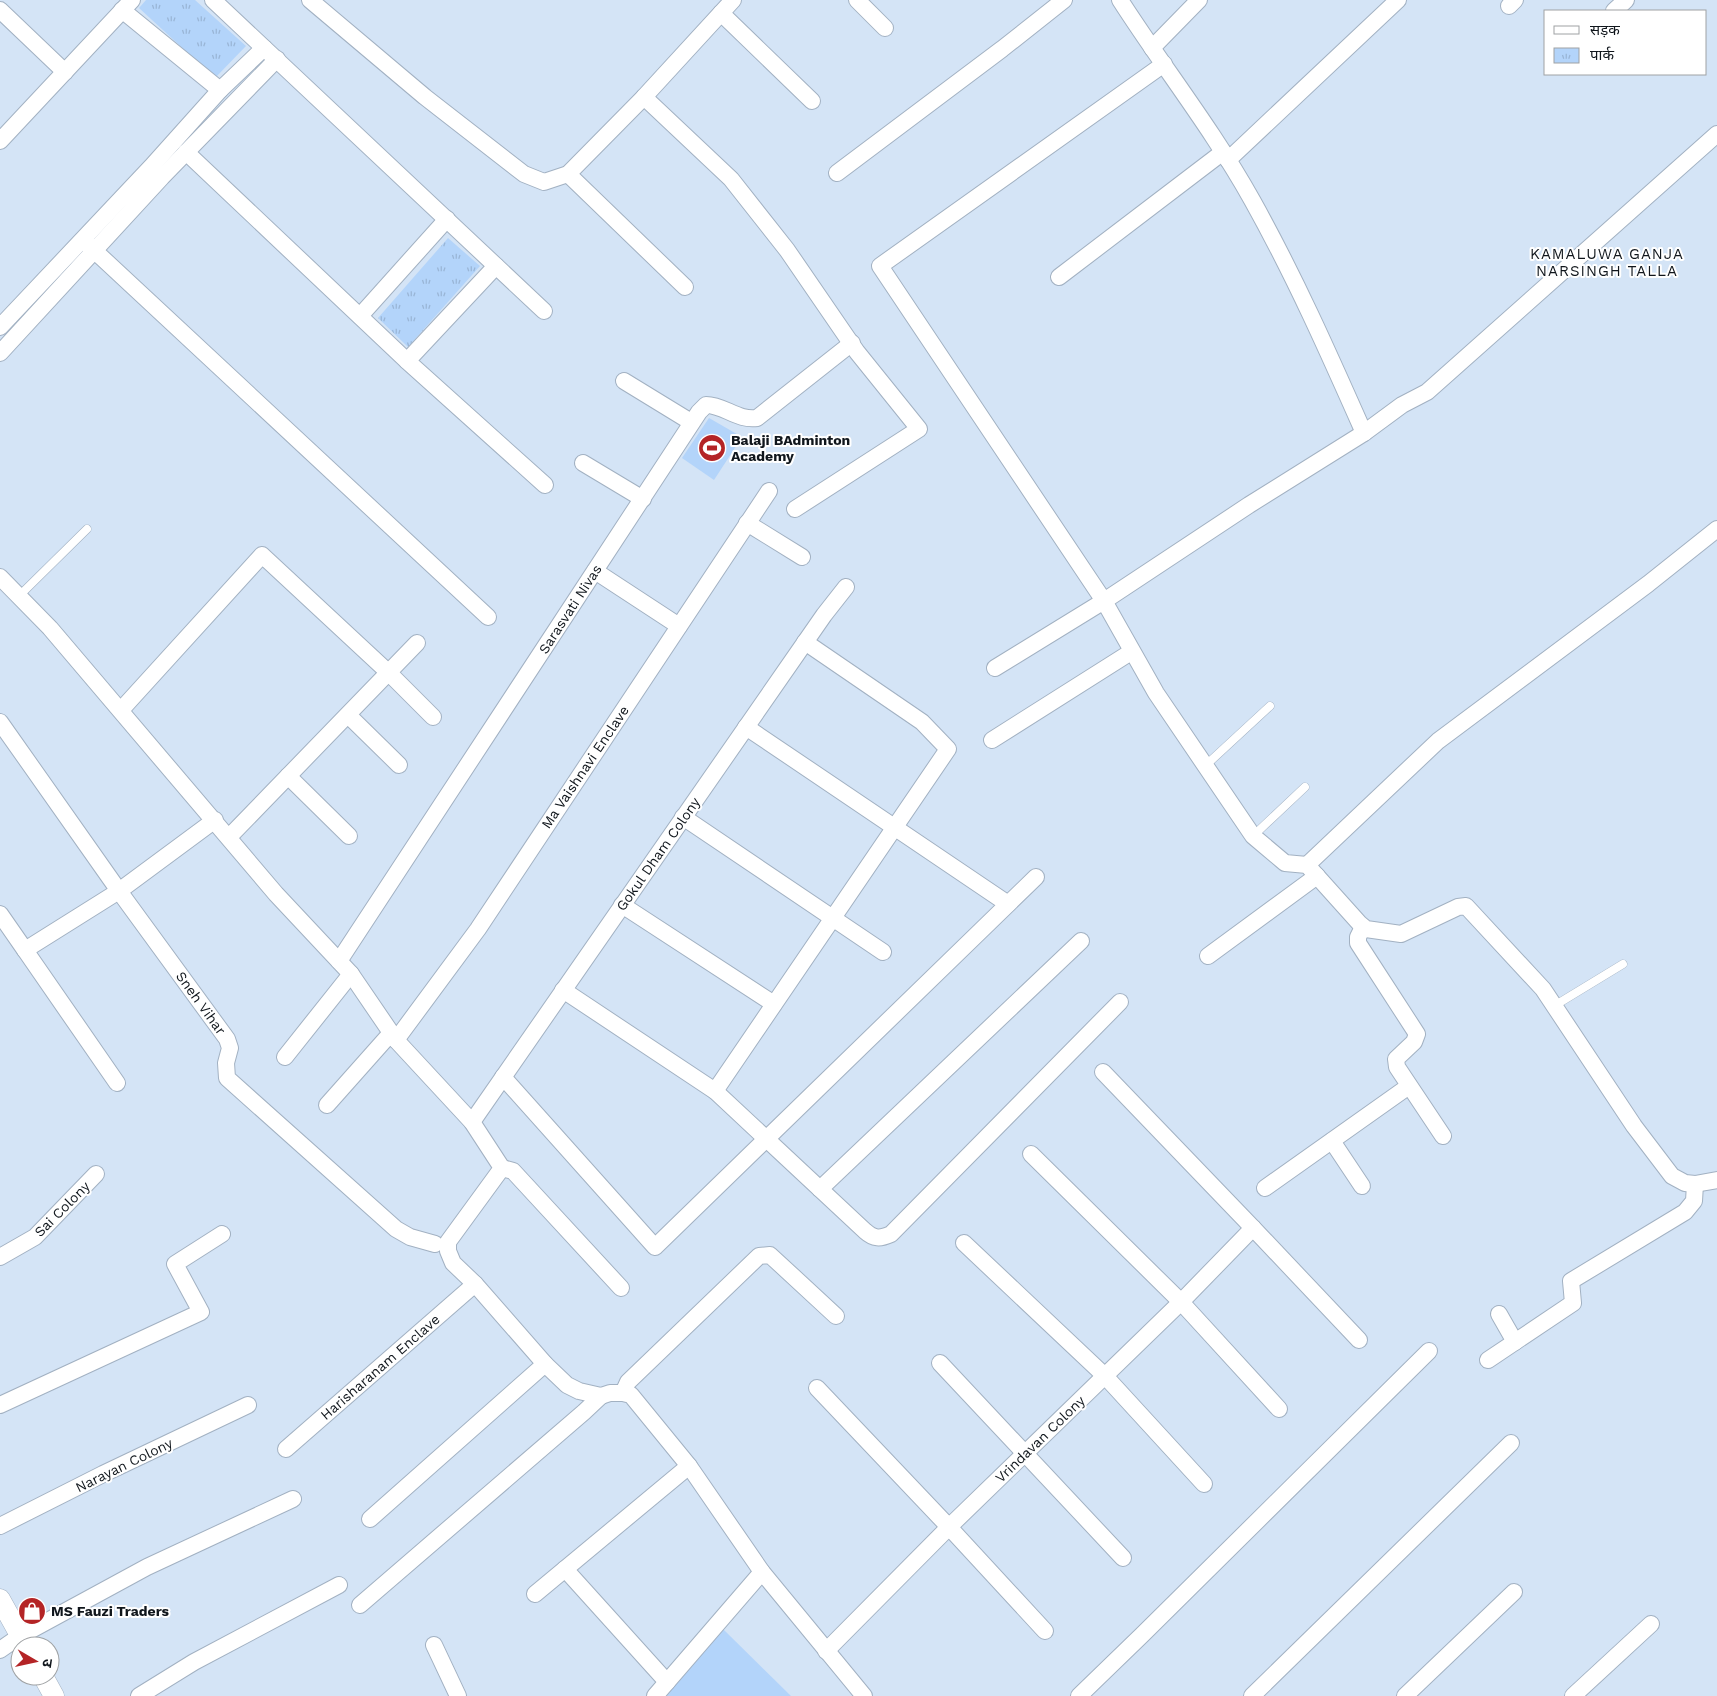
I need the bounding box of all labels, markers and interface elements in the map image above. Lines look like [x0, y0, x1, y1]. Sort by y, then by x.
legend [1544, 10, 1707, 75]
text: सड़क [1590, 21, 1620, 39]
text: पार्क [1590, 46, 1614, 64]
district label: KAMALUWA GANJA NARSINGH TALLA [1530, 245, 1684, 280]
place label: Balaji BAdminton Academy [731, 432, 850, 464]
sports icon: Balaji BAdminton Academy [697, 433, 727, 463]
street label: Sarasvati Nivas [535, 561, 605, 657]
street label: Ma Vaishnavi Enclave [538, 703, 632, 831]
street label: Gokul Dham Colony [613, 794, 704, 914]
street label: Sneh Vihar [173, 968, 229, 1038]
street label: Sai Colony [31, 1177, 94, 1240]
street label: Harisharanam Enclave [317, 1311, 443, 1423]
street label: Vrindavan Colony [992, 1392, 1089, 1486]
street label: Narayan Colony [73, 1434, 176, 1495]
shop icon: MS Fauzi Traders [17, 1596, 47, 1626]
place label: MS Fauzi Traders [51, 1603, 170, 1619]
north arrow [10, 1636, 60, 1686]
text: उ [39, 1658, 56, 1669]

